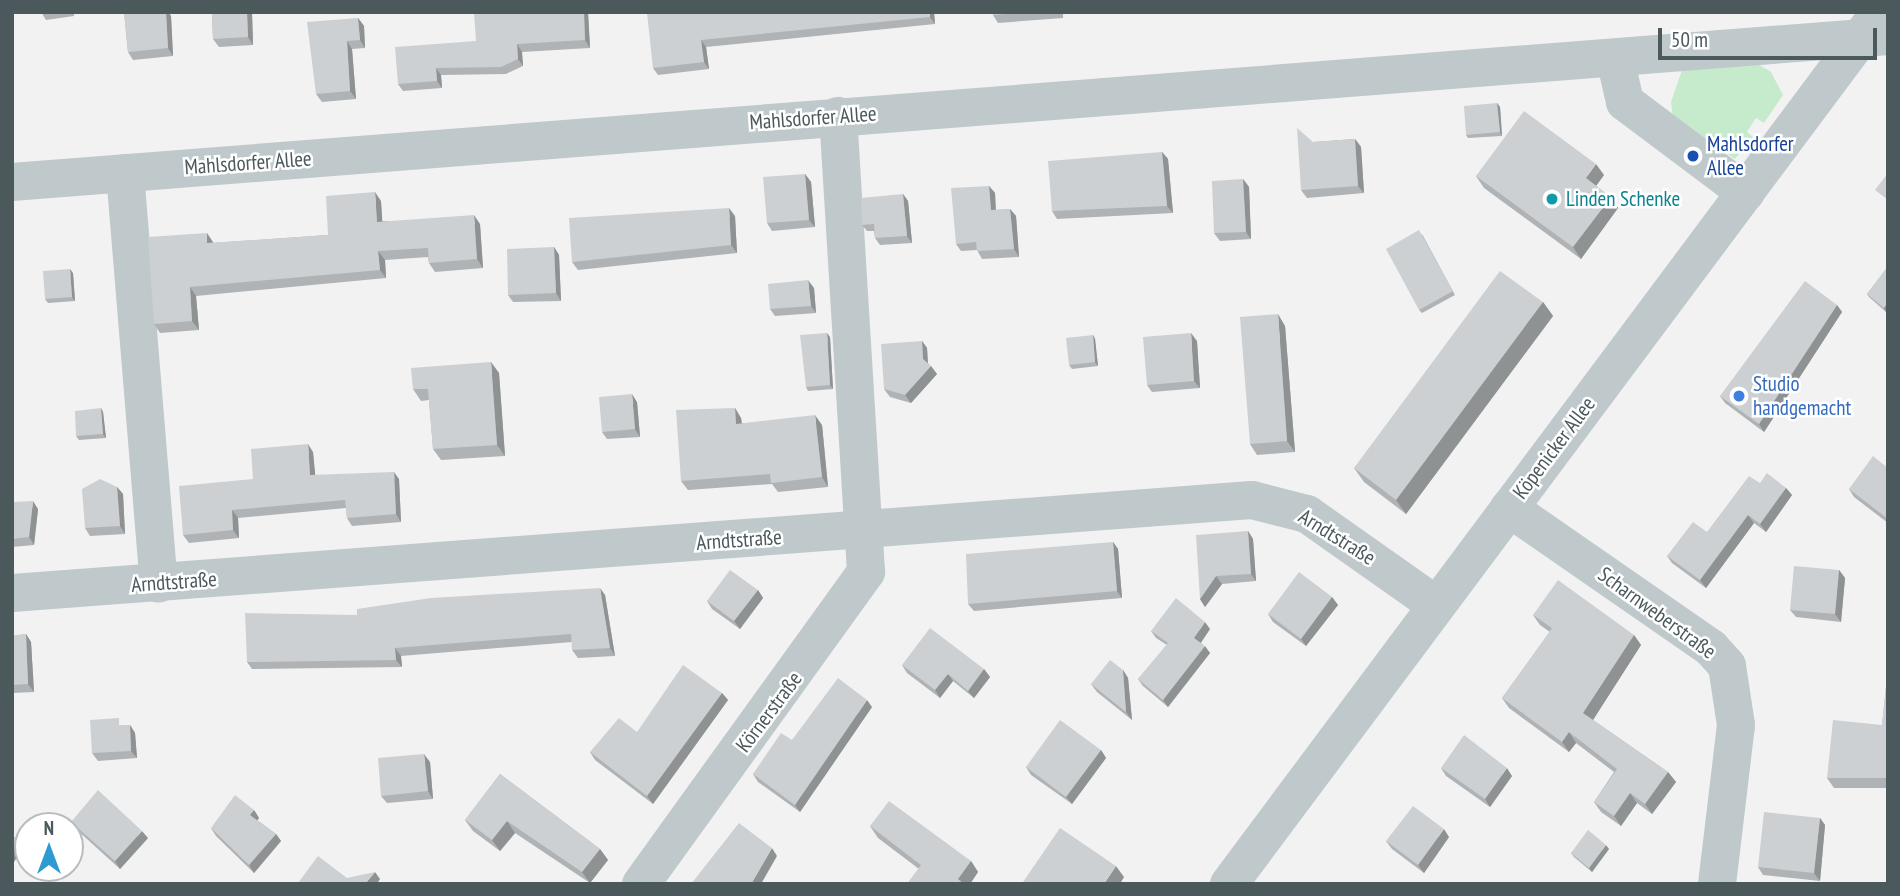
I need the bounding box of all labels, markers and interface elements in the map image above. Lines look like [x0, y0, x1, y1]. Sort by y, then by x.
scale bar [1662, 14, 1881, 58]
text: 50 m [1671, 26, 1708, 53]
street label: Mahlsdorfer Allee [748, 101, 878, 135]
place label: Mahlsdorfer Allee [1707, 131, 1794, 181]
street label: Mahlsdorfer Allee [183, 146, 313, 180]
marker: Mahlsdorfer Allee [1685, 148, 1701, 164]
place label: Linden Schenke [1566, 186, 1680, 212]
marker: Linden Schenke [1544, 191, 1560, 207]
place label: Studio handgemacht [1753, 371, 1851, 421]
marker: Studio handgemacht [1731, 388, 1747, 404]
street label: Köpenicker Allee [1507, 392, 1601, 504]
street label: Arndtstraße [1294, 504, 1380, 570]
street label: Arndtstraße [695, 524, 783, 556]
street label: Scharnweberstraße [1593, 562, 1721, 664]
street label: Arndtstraße [130, 566, 218, 598]
street label: Körnerstraße [731, 667, 807, 757]
north arrow [14, 812, 84, 882]
text: N [44, 816, 54, 840]

